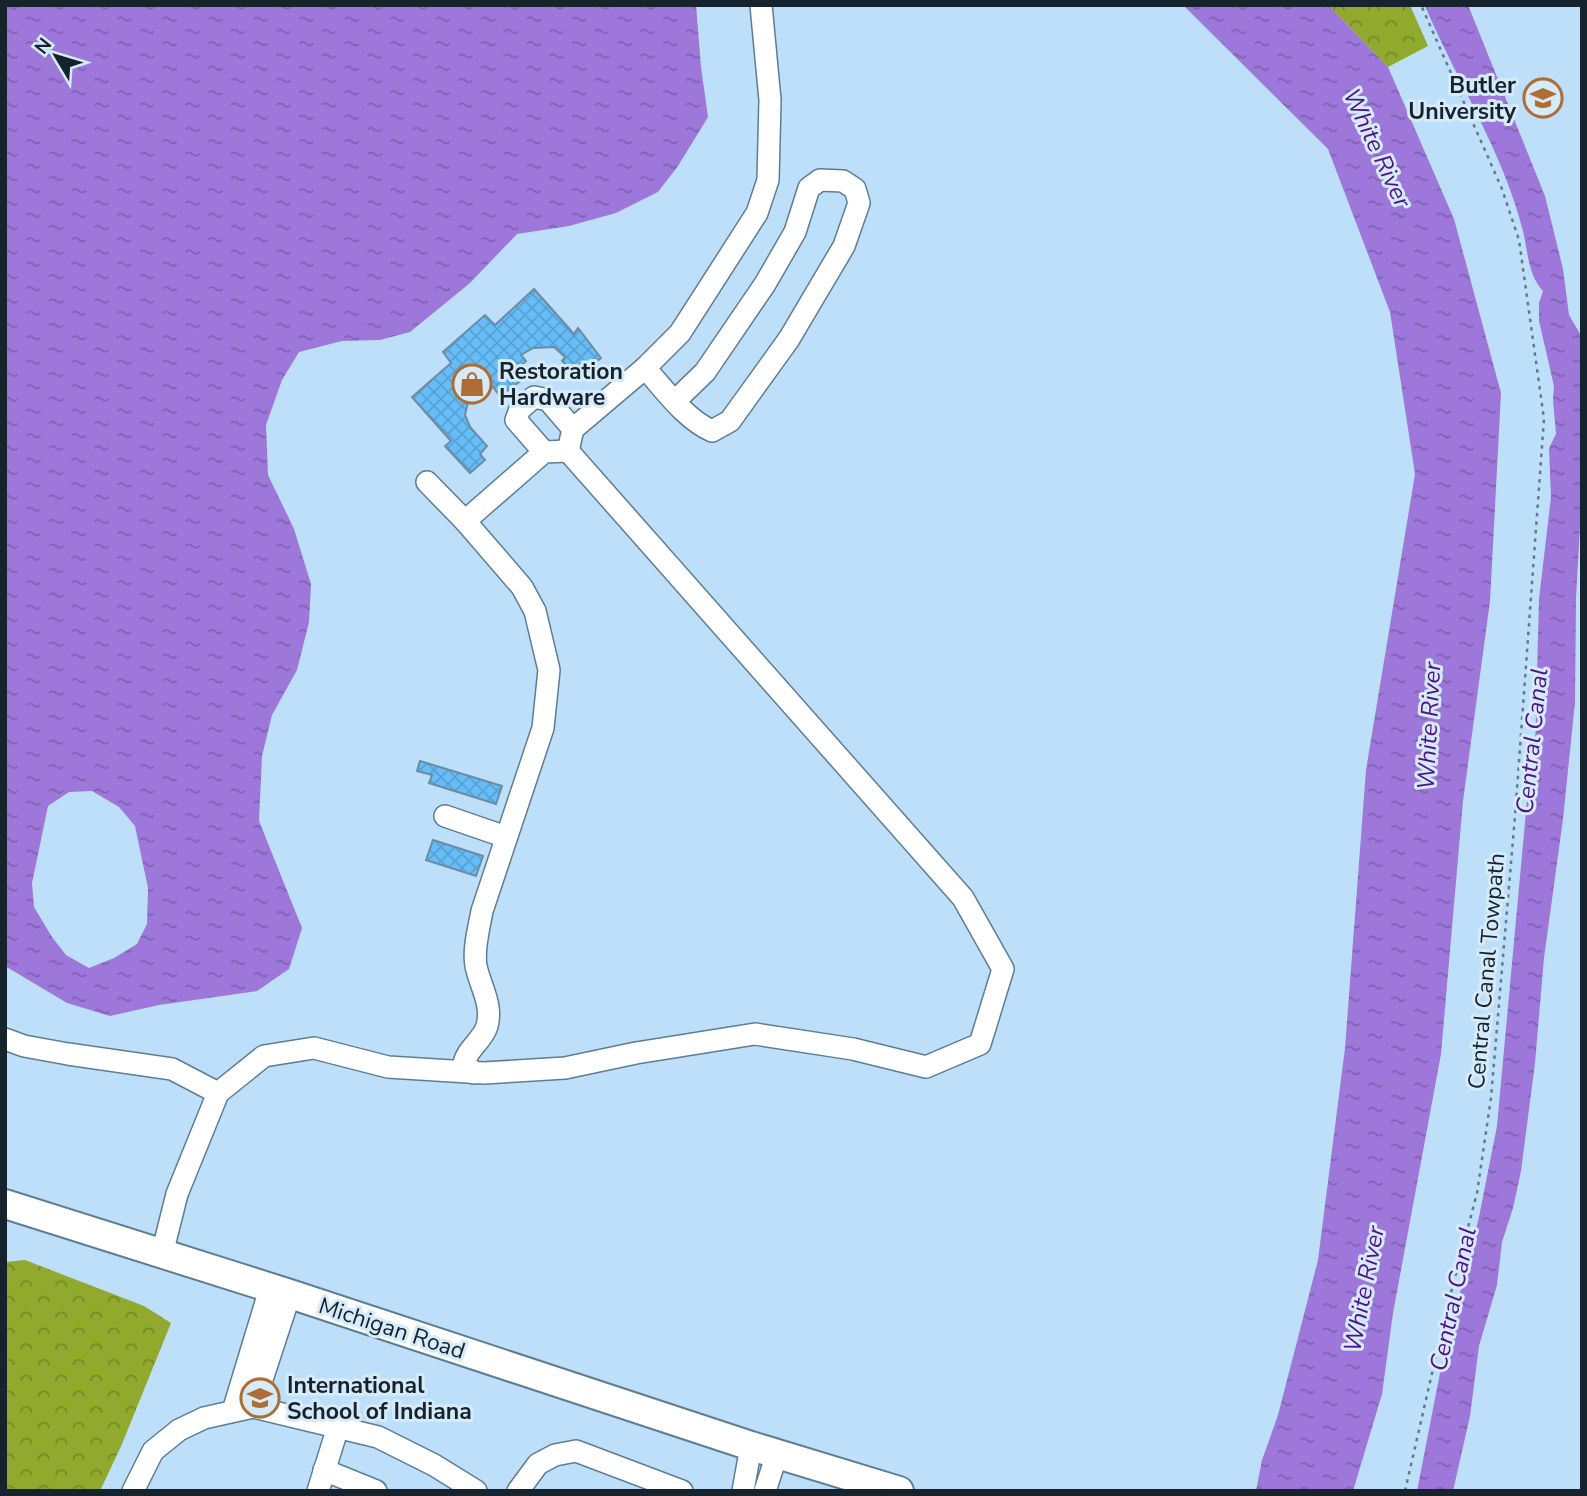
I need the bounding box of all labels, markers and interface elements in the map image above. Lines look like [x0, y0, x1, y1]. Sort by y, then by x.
north arrow [21, 21, 91, 91]
text: N [29, 33, 58, 60]
place label: Butler University [1408, 70, 1517, 127]
school or university icon: Butler University [1522, 77, 1564, 119]
water label: White River [1335, 83, 1419, 214]
place label: Restoration Hardware [499, 356, 623, 413]
shop icon: Restoration Hardware [451, 363, 493, 405]
water label: White River [1410, 660, 1448, 791]
water label: Central Canal [1508, 666, 1556, 816]
street label: Central Canal Towpath [1461, 852, 1512, 1090]
water label: White River [1336, 1222, 1392, 1355]
water label: Central Canal [1422, 1224, 1484, 1374]
street label: Michigan Road [315, 1290, 469, 1367]
place label: International School of Indiana [287, 1370, 472, 1427]
school or university icon: International School of Indiana [239, 1377, 281, 1419]

